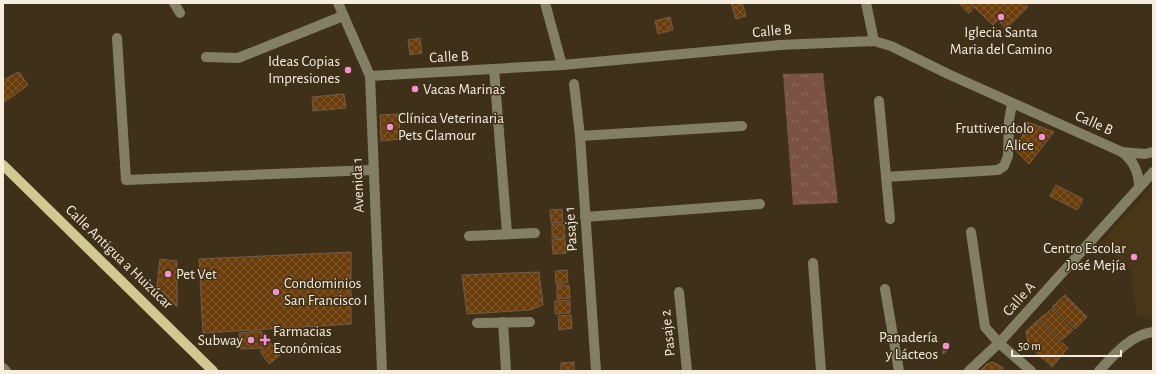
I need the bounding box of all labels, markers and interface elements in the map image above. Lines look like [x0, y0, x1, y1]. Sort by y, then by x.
marker: Iglecia Santa Maria del Camino [996, 12, 1006, 22]
street label: Calle B [752, 22, 792, 40]
place label: Iglecia Santa Maria del Camino [950, 25, 1052, 57]
street label: Calle B [429, 48, 469, 66]
place label: Ideas Copias Impresiones [268, 54, 340, 86]
marker: Ideas Copias Impresiones [343, 65, 353, 75]
place label: Vacas Marinas [423, 82, 505, 97]
marker: Vacas Marinas [410, 84, 420, 94]
street label: Calle B [1073, 108, 1115, 138]
place label: Clínica Veterinaria Pets Glamour [398, 111, 504, 143]
place label: Fruttivendolo Alice [955, 121, 1034, 153]
marker: Clínica Veterinaria Pets Glamour [385, 122, 395, 132]
marker: Fruttivendolo Alice [1037, 132, 1047, 142]
street label: Avenida 1 [350, 157, 366, 213]
street label: Calle Antigua a Huizúcar [63, 202, 176, 312]
street label: Pasaje 1 [562, 206, 580, 252]
place label: Centro Escolar José Mejía [1043, 241, 1126, 273]
marker: Centro Escolar José Mejía [1129, 252, 1139, 262]
place label: Pet Vet [176, 267, 217, 282]
marker: Pet Vet [163, 269, 173, 279]
place label: Condominios San Francisco I [284, 276, 368, 308]
street label: Calle A [1000, 279, 1038, 319]
marker: Condominios San Francisco I [271, 287, 281, 297]
street label: Pasaje 2 [658, 309, 678, 357]
place label: Farmacias Económicas [273, 324, 342, 356]
place label: Panadería y Lácteos [879, 330, 938, 362]
scale bar [1012, 332, 1121, 358]
place label: Subway [198, 333, 244, 348]
marker: Subway [246, 335, 256, 345]
marker: Farmacias Económicas [260, 335, 270, 345]
text: 50 m [1018, 340, 1041, 352]
marker: Panadería y Lácteos [941, 341, 951, 351]

